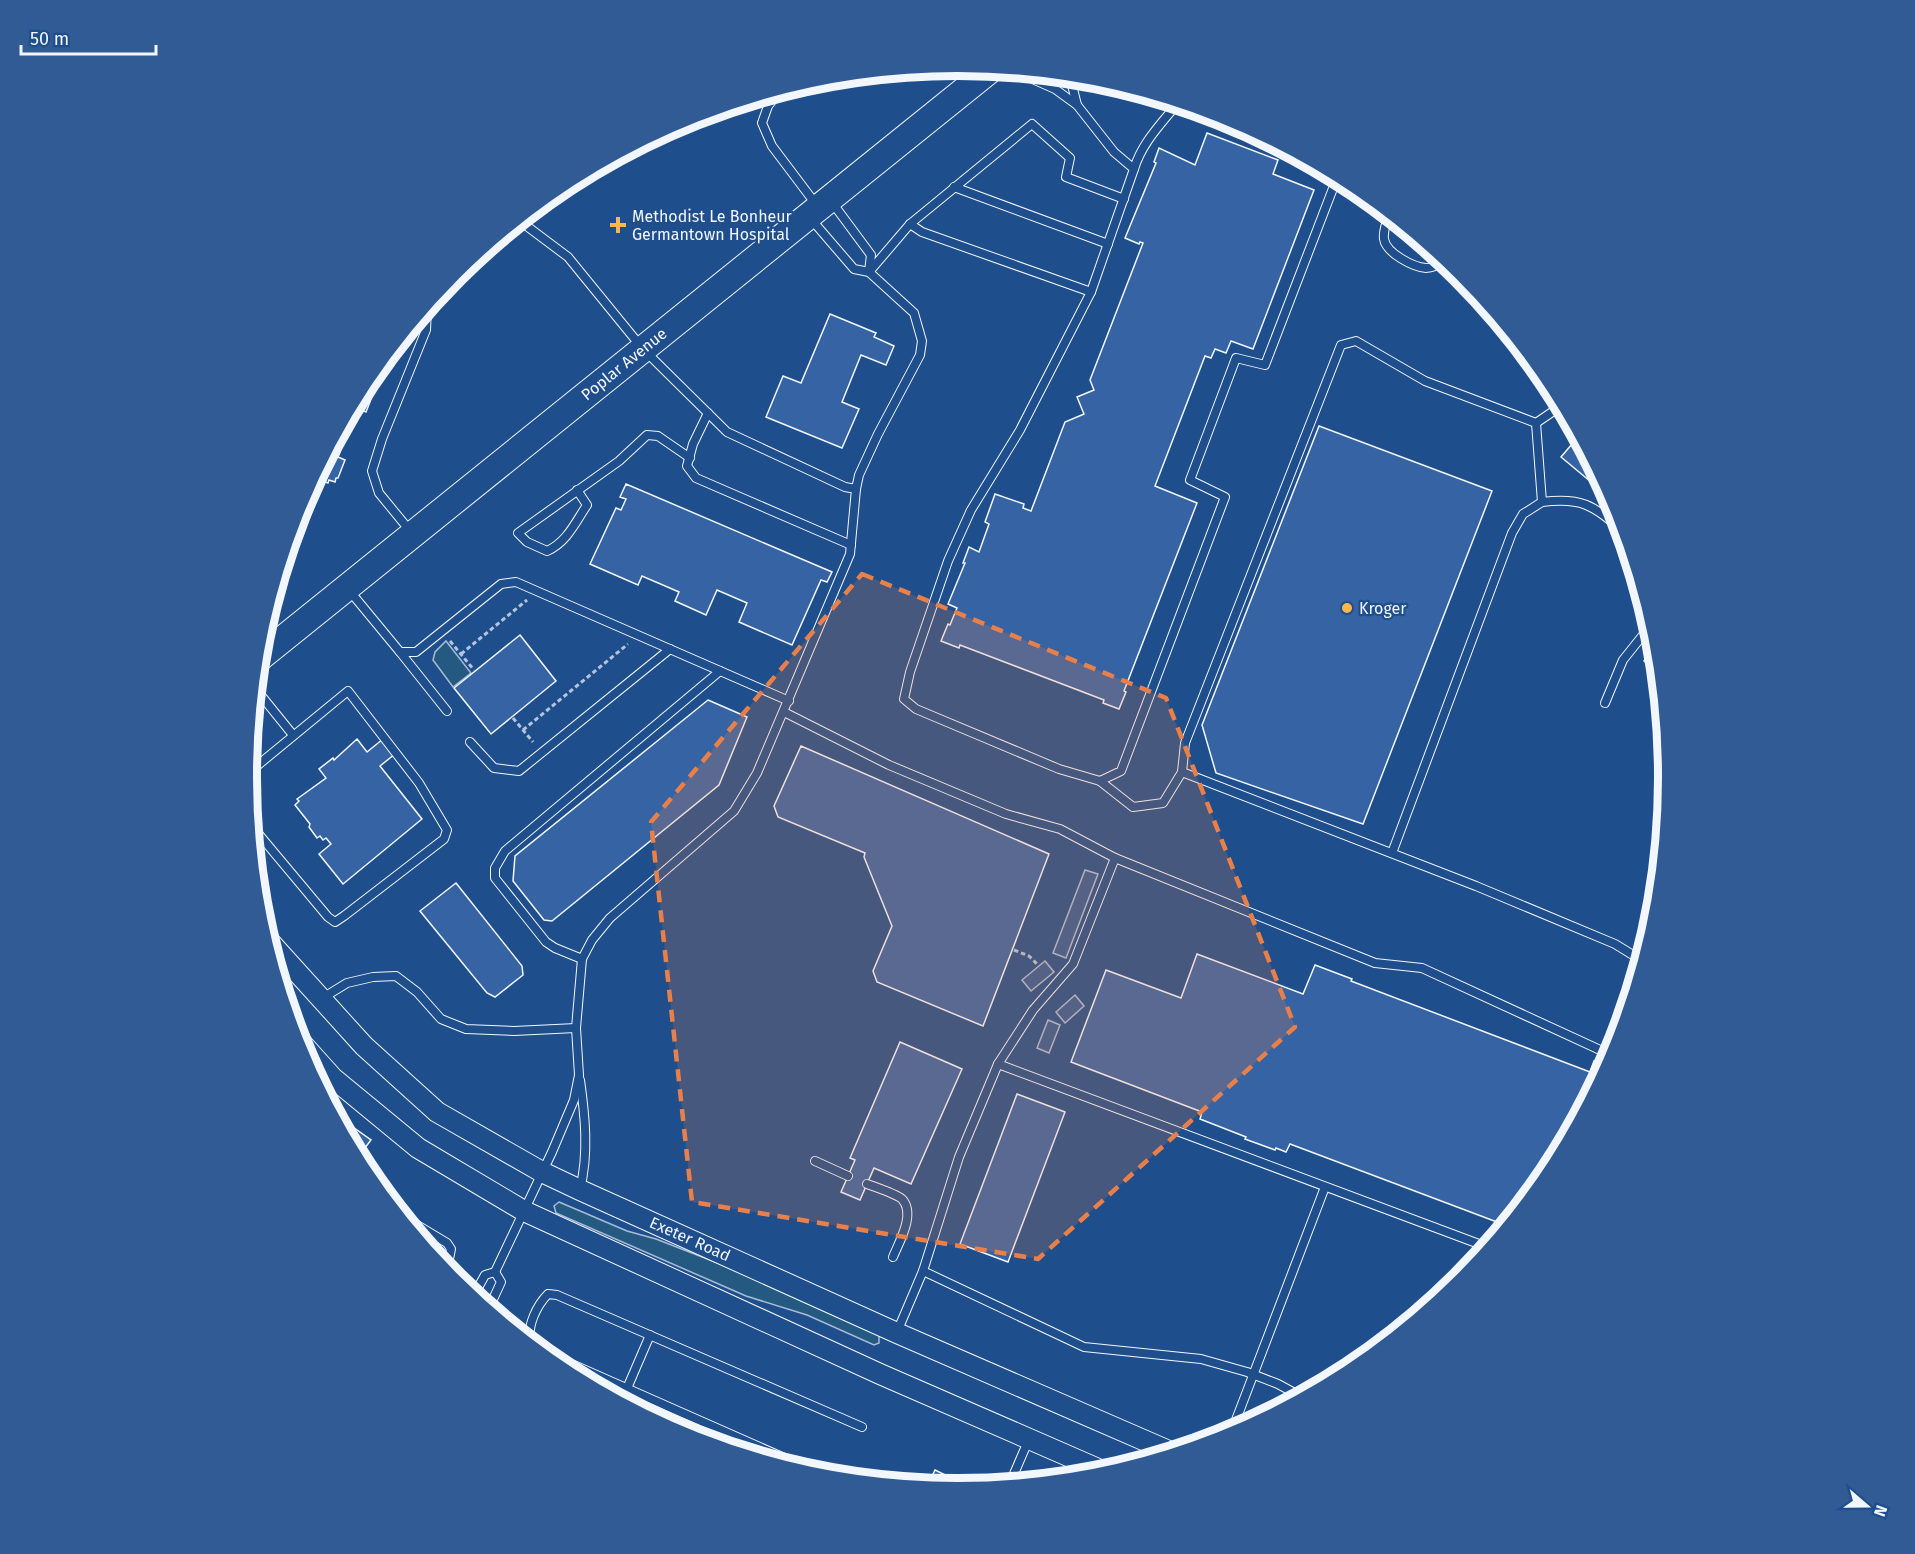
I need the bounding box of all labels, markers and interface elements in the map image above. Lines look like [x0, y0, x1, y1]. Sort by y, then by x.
scale bar [21, 18, 156, 56]
text: 50 m [30, 28, 69, 50]
place label: Methodist Le Bonheur Germantown Hospital [632, 207, 793, 244]
marker: Methodist Le Bonheur Germantown Hospital [609, 216, 627, 234]
street label: Poplar Avenue [577, 324, 671, 404]
place label: Kroger [1359, 599, 1407, 618]
marker: Kroger [1340, 601, 1354, 615]
street label: Exeter Road [647, 1213, 733, 1265]
north arrow [1837, 1476, 1897, 1536]
text: N [1870, 1503, 1891, 1519]

